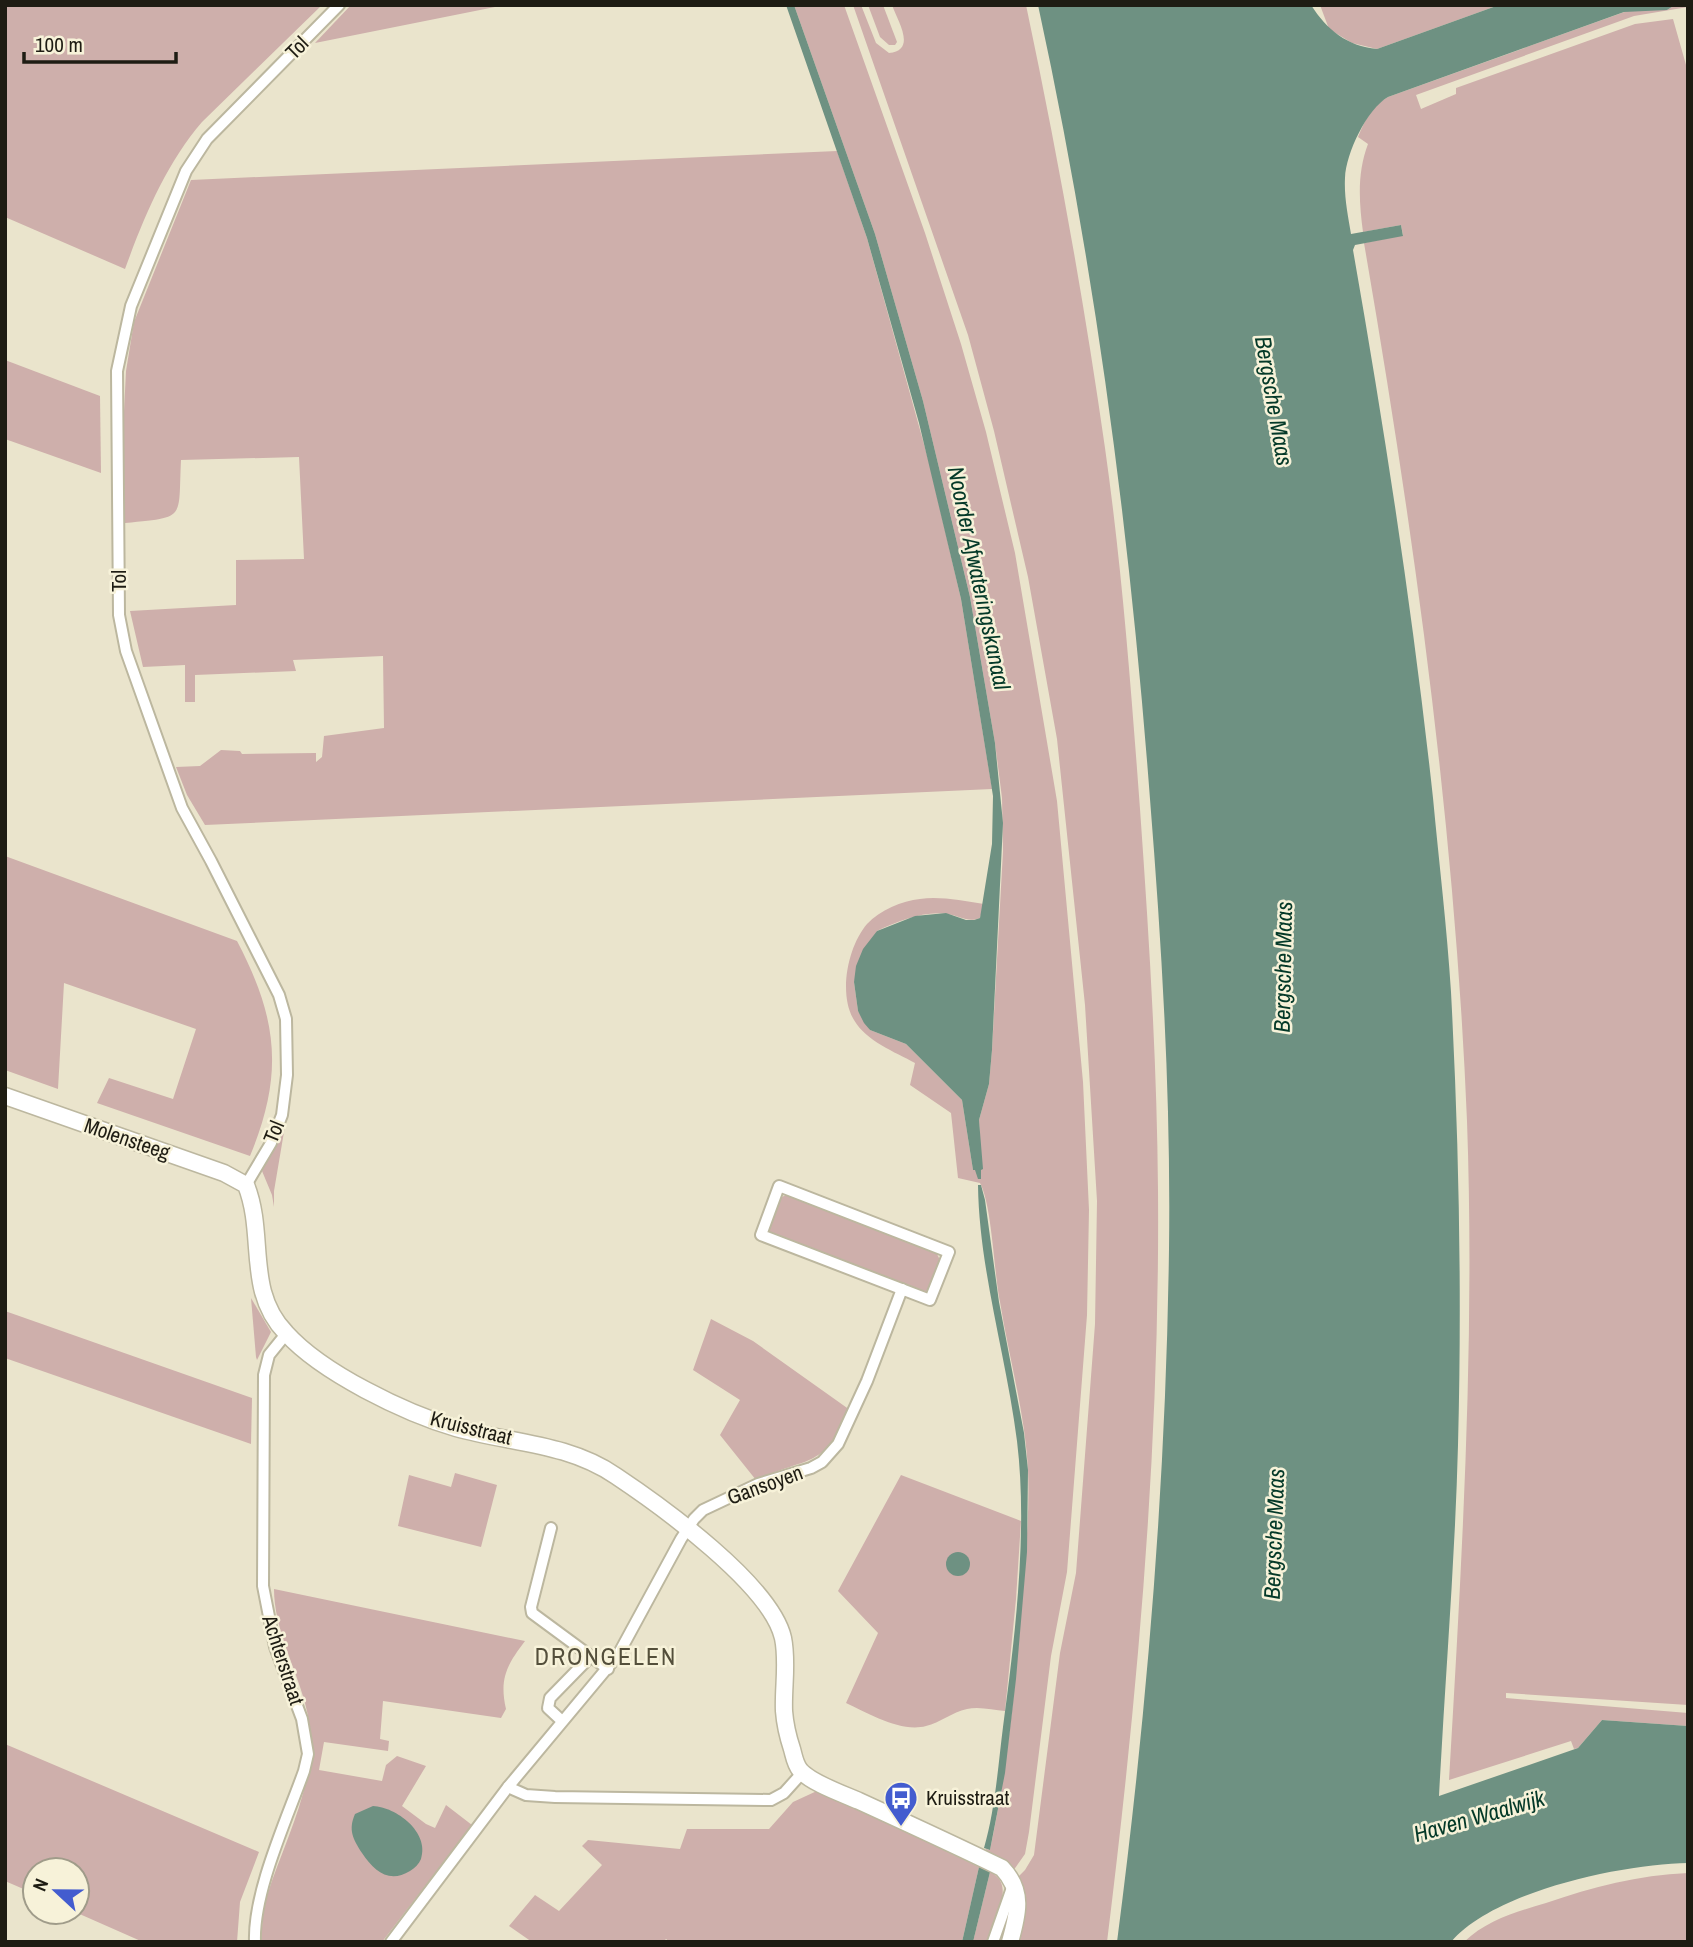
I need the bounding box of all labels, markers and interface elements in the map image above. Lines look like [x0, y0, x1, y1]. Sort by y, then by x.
scale bar [24, 21, 177, 65]
text: 100 m [35, 30, 83, 59]
street label: Tol [279, 30, 315, 66]
water label: Bergsche Maas [1248, 334, 1301, 468]
water label: Noorder Afwateringskanaal [941, 464, 1018, 693]
street label: Tol [104, 570, 133, 592]
water label: Bergsche Maas [1266, 901, 1299, 1033]
street label: Molensteeg [80, 1110, 174, 1167]
street label: Tol [256, 1116, 291, 1147]
street label: Kruisstraat [427, 1403, 515, 1452]
street label: Gansoyen [723, 1457, 807, 1512]
water label: Bergsche Maas [1256, 1468, 1291, 1600]
street label: Achterstraat [255, 1610, 312, 1709]
district label: DRONGELEN [535, 1640, 677, 1672]
bus stop icon: Kruisstraat [882, 1779, 920, 1828]
water label: Haven Waalwijk [1410, 1782, 1549, 1849]
place label: Kruisstraat [926, 1783, 1009, 1812]
north arrow [21, 1856, 91, 1926]
text: N [26, 1875, 54, 1895]

